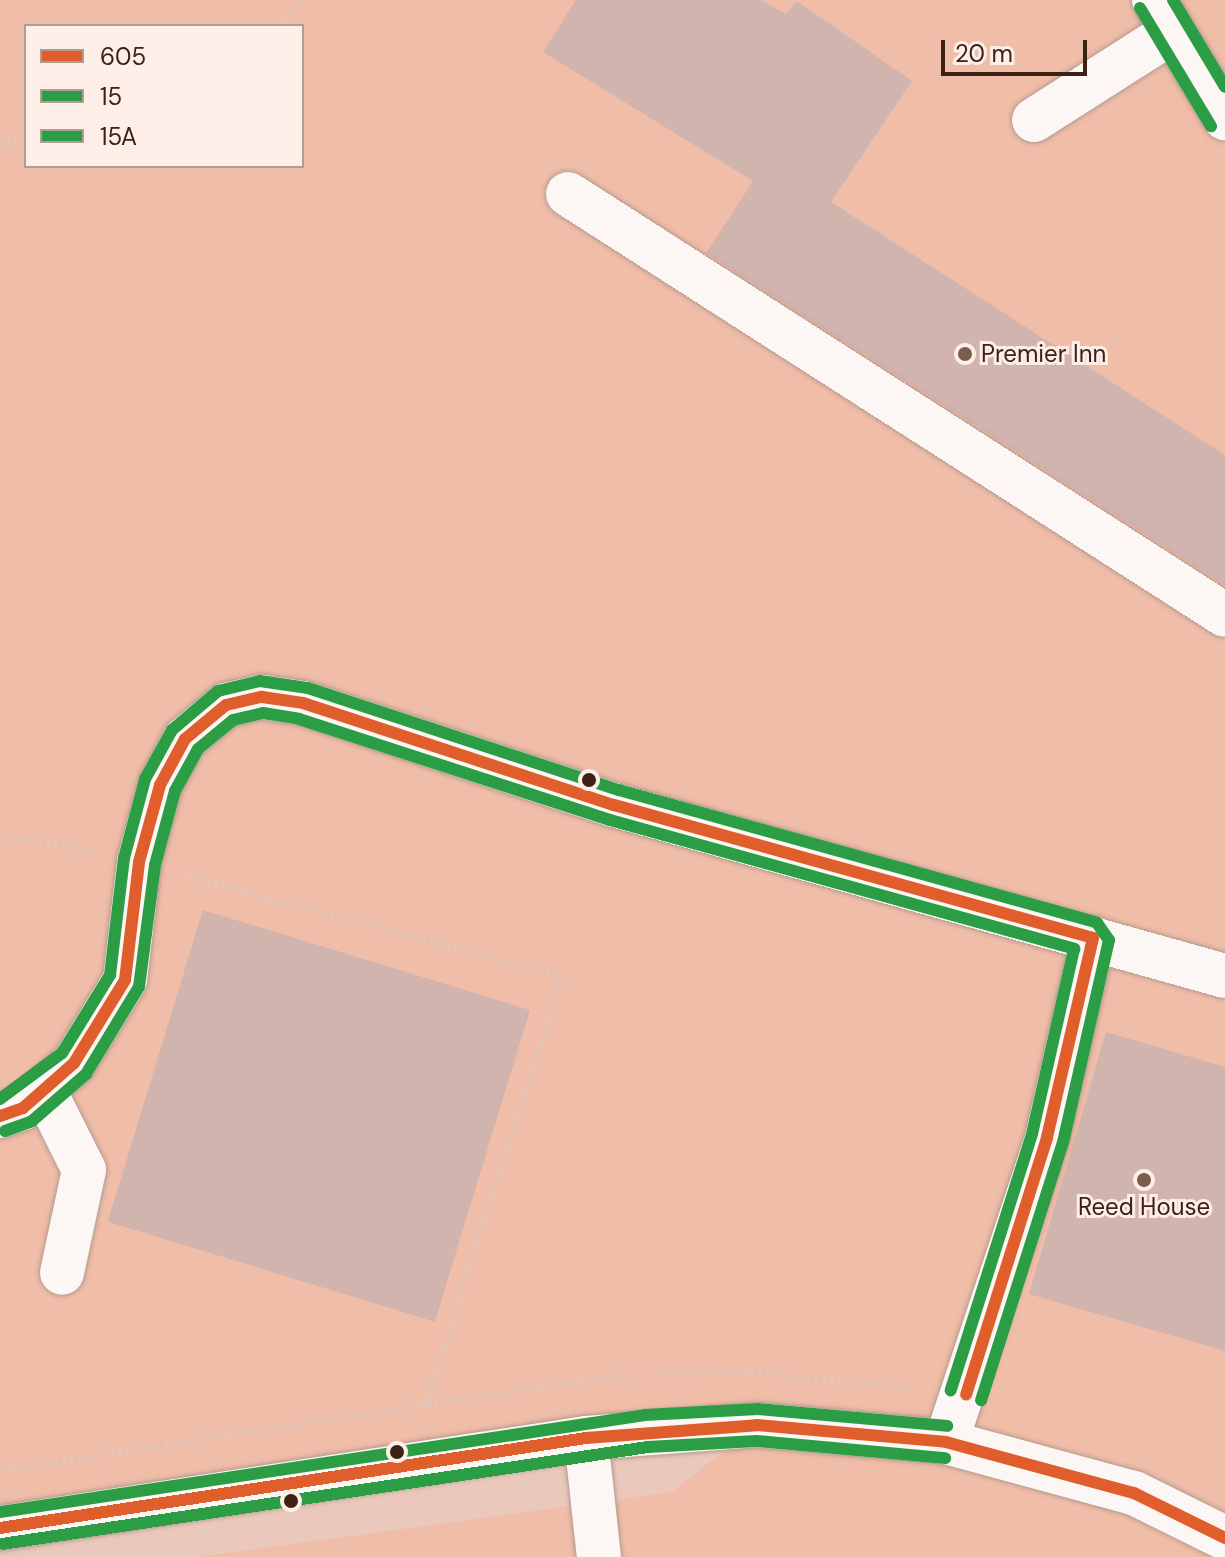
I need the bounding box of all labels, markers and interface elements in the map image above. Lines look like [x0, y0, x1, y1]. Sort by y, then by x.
legend [24, 24, 304, 168]
scale bar [945, 24, 1091, 74]
text: 20 m [955, 38, 1013, 69]
text: 605 [100, 41, 146, 72]
text: 15 [100, 81, 122, 112]
text: 15A [100, 121, 137, 152]
place label: Premier Inn [981, 340, 1106, 368]
marker: Premier Inn [956, 345, 974, 363]
unlabelled marker [581, 772, 597, 788]
marker: Reed House [1135, 1171, 1153, 1189]
place label: Reed House [1078, 1193, 1210, 1221]
unlabelled marker [389, 1444, 405, 1460]
unlabelled marker [283, 1493, 299, 1509]

